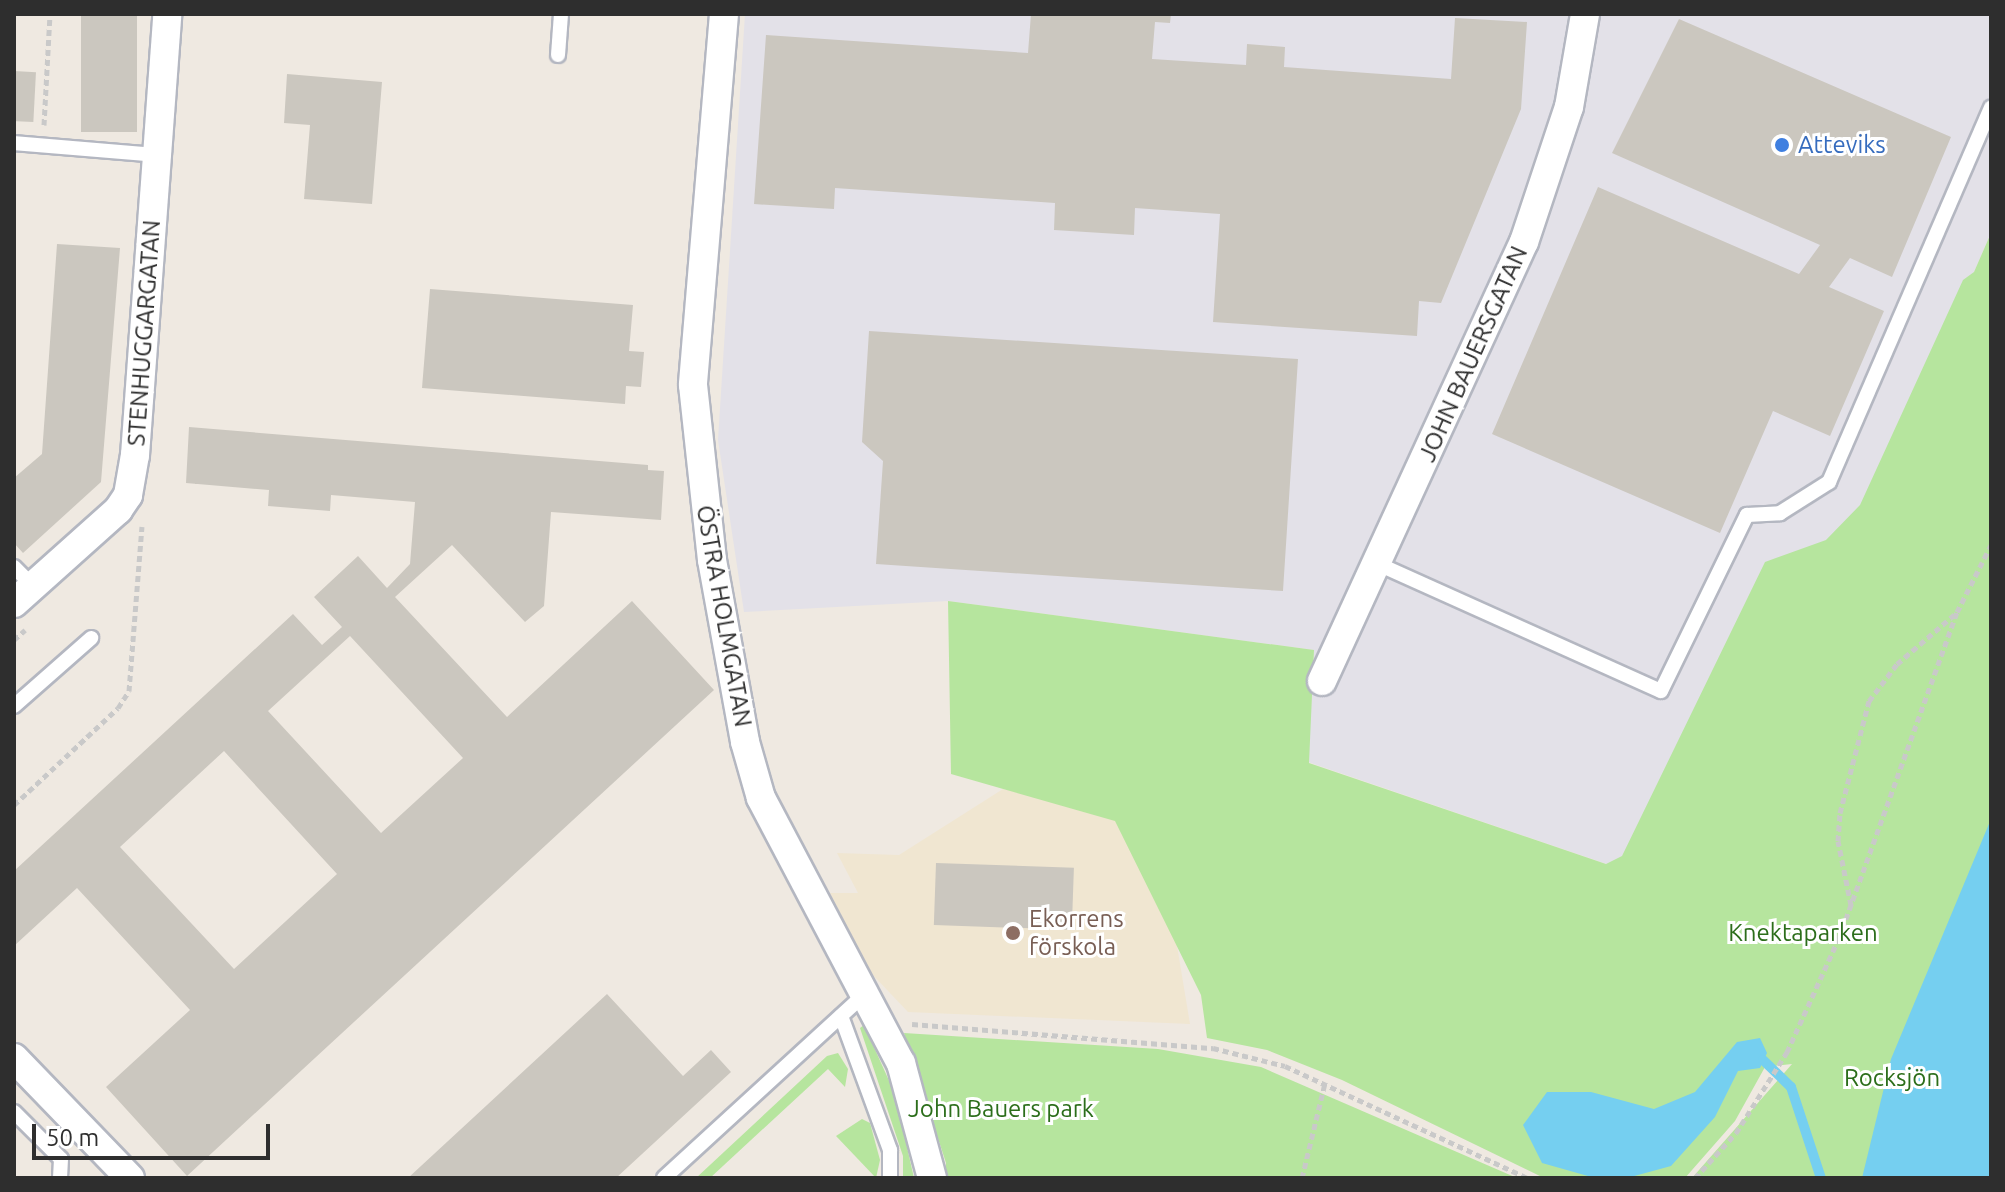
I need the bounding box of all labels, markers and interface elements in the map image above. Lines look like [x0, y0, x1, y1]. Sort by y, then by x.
place label: Atteviks [1798, 131, 1886, 159]
marker: Atteviks [1773, 136, 1791, 154]
street label: STENHUGGARGATAN [122, 219, 166, 447]
street label: JOHN BAUERSGATAN [1412, 242, 1534, 466]
street label: ÖSTRA HOLMGATAN [690, 503, 758, 729]
place label: Ekorrens förskola [1029, 905, 1124, 961]
park label: Knektaparken [1728, 919, 1878, 947]
marker: Ekorrens förskola [1004, 924, 1022, 942]
park label: Rocksjön [1844, 1064, 1940, 1092]
park label: John Bauers park [908, 1095, 1094, 1123]
scale bar [36, 1108, 274, 1158]
text: 50 m [46, 1124, 99, 1151]

